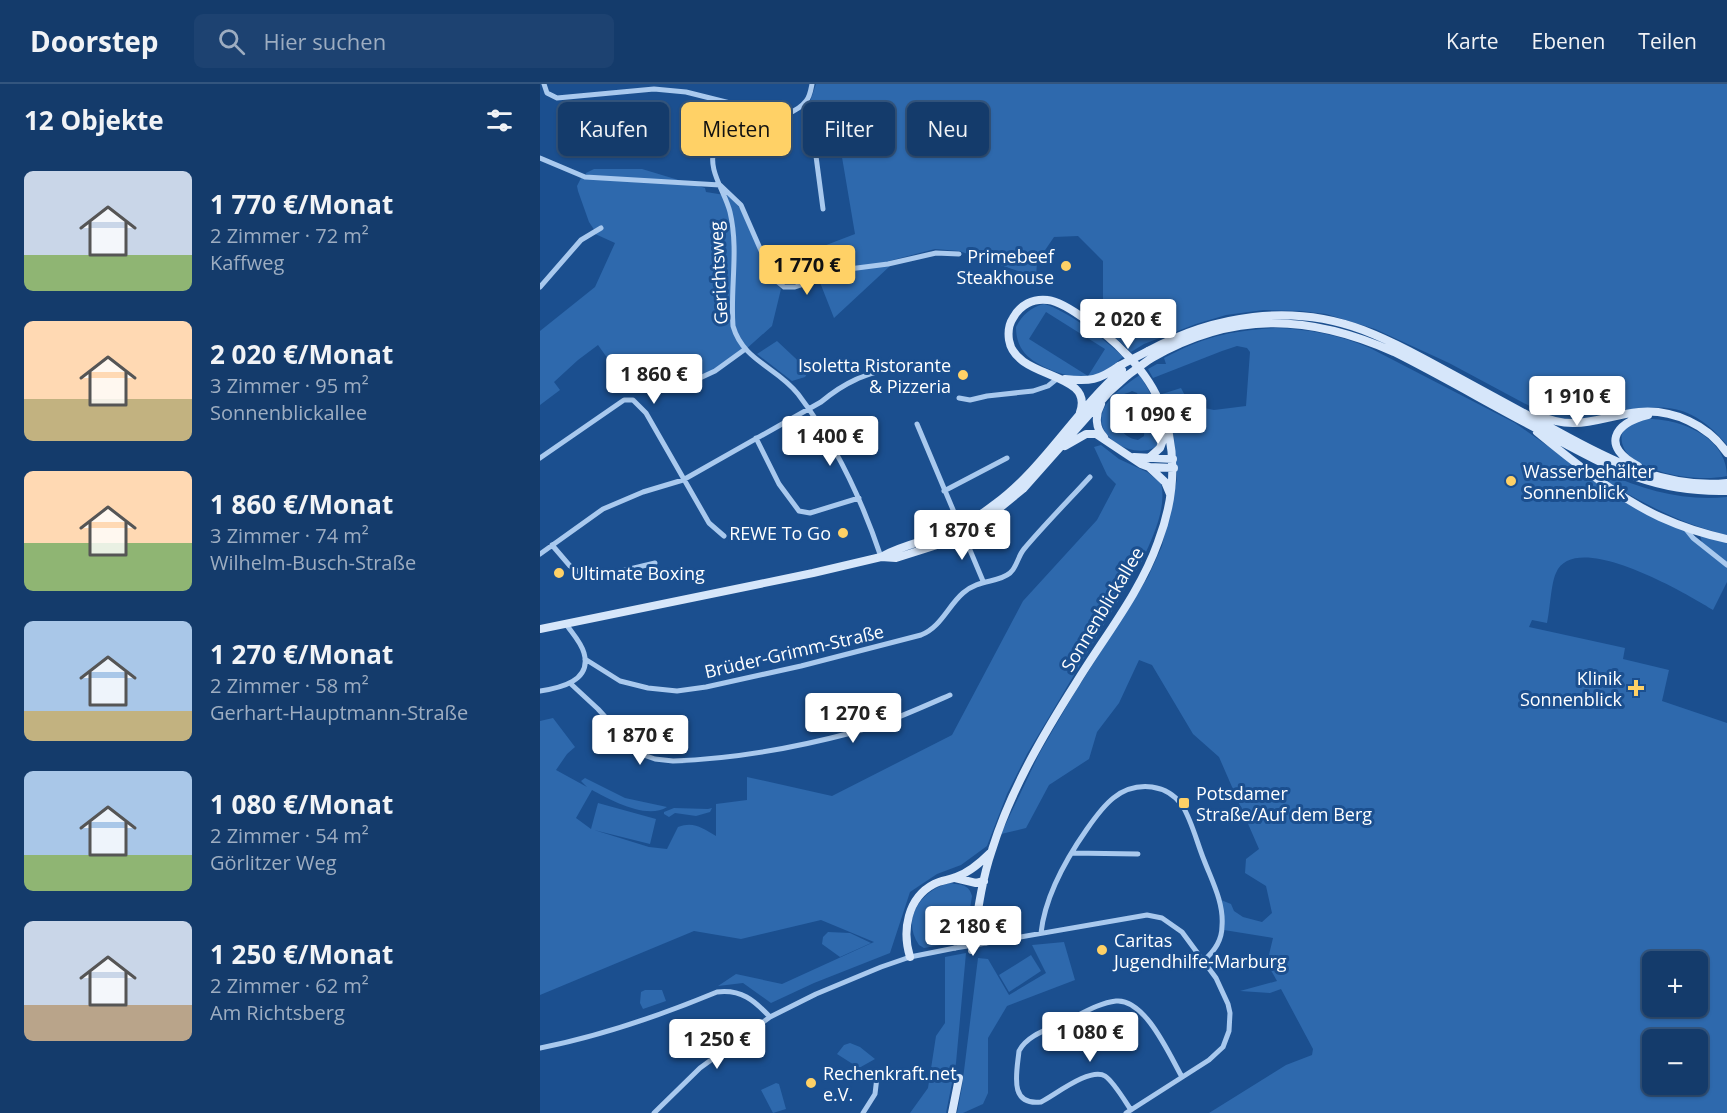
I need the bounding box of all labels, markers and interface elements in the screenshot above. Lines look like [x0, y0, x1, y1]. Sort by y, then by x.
search box [194, 14, 614, 68]
text: Doorstep [30, 22, 158, 60]
icon: search [215, 25, 248, 58]
text: Hier suchen [263, 26, 386, 56]
text: Karte [1446, 27, 1499, 55]
text: Ebenen [1532, 27, 1605, 55]
text: Teilen [1638, 27, 1697, 55]
text: 12 Objekte [24, 102, 164, 138]
chip: Kaufen [558, 102, 669, 156]
chip: Mieten [681, 102, 791, 156]
chip: Filter [803, 102, 895, 156]
chip: Neu [907, 102, 989, 156]
icon: filters [483, 104, 516, 137]
text: 1 770 €/Monat [210, 186, 393, 222]
icon: home [72, 195, 144, 267]
street label: Gerichtsweg [703, 220, 733, 325]
text: 2 Zimmer · 72 m² [210, 222, 369, 249]
place label: Primebeef Steakhouse [957, 244, 1055, 289]
pin: 1 770 € [752, 245, 862, 296]
text: Kaffweg [210, 249, 284, 276]
text: 1 770 € [773, 251, 841, 278]
marker: Primebeef Steakhouse [1059, 259, 1073, 273]
pin: 2 020 € [1073, 299, 1183, 350]
text: 2 020 € [1094, 305, 1162, 332]
text: 2 020 €/Monat [210, 336, 393, 372]
icon: home [72, 345, 144, 417]
place label: Isoletta Ristorante & Pizzeria [798, 353, 951, 398]
pin: 1 860 € [599, 354, 709, 405]
text: 1 860 € [620, 360, 688, 387]
marker: Isoletta Ristorante & Pizzeria [956, 368, 970, 382]
text: 3 Zimmer · 95 m² [210, 372, 369, 399]
pin: 1 910 € [1522, 376, 1632, 427]
text: 1 910 € [1543, 382, 1611, 409]
pin: 1 090 € [1103, 394, 1213, 445]
text: Sonnenblickallee [210, 399, 367, 426]
text: 1 090 € [1124, 400, 1192, 427]
pin: 1 400 € [775, 416, 885, 467]
text: 1 400 € [796, 422, 864, 449]
place label: Wasserbehälter Sonnenblick [1523, 459, 1655, 504]
marker: Wasserbehälter Sonnenblick [1504, 474, 1518, 488]
text: 1 860 €/Monat [210, 486, 393, 522]
icon: home [72, 495, 144, 567]
pin: 1 870 € [907, 510, 1017, 561]
text: 1 870 € [928, 516, 996, 543]
place label: REWE To Go [729, 521, 831, 545]
text: 3 Zimmer · 74 m² [210, 522, 369, 549]
marker: REWE To Go [836, 526, 850, 540]
street label: Sonnenblickallee [1055, 542, 1149, 676]
text: Wilhelm-Busch-Straße [210, 549, 416, 576]
place label: Ultimate Boxing [571, 561, 705, 585]
marker: Ultimate Boxing [552, 566, 566, 580]
street label: Brüder-Grimm-Straße [702, 619, 886, 683]
text: 1 270 €/Monat [210, 636, 393, 672]
icon: home [72, 645, 144, 717]
place label: Klinik Sonnenblick [1520, 666, 1623, 711]
text: 2 Zimmer · 58 m² [210, 672, 369, 699]
marker: Klinik Sonnenblick [1627, 679, 1645, 697]
pin: 1 270 € [798, 693, 908, 744]
text: Gerhart-Hauptmann-Straße [210, 699, 468, 726]
text: 1 270 € [819, 699, 887, 726]
pin: 1 870 € [585, 715, 695, 766]
text: 1 870 € [606, 721, 674, 748]
place label: Potsdamer Straße/Auf dem Berg [1196, 781, 1372, 826]
text: 1 080 €/Monat [210, 786, 393, 822]
icon: home [72, 795, 144, 867]
marker: Potsdamer Straße/Auf dem Berg [1177, 796, 1191, 810]
text: 2 Zimmer · 54 m² [210, 822, 369, 849]
text: Görlitzer Weg [210, 849, 337, 876]
pin: 2 180 € [918, 906, 1028, 957]
text: 2 180 € [939, 912, 1007, 939]
place label: Caritas Jugendhilfe-Marburg [1112, 928, 1287, 973]
text: 1 250 €/Monat [210, 936, 393, 972]
marker: Caritas Jugendhilfe-Marburg [1095, 943, 1109, 957]
icon: home [72, 945, 144, 1017]
map controls [1642, 951, 1708, 1095]
button: + [1642, 951, 1708, 1017]
text: 2 Zimmer · 62 m² [210, 972, 369, 999]
text: Am Richtsberg [210, 999, 345, 1026]
pin: 1 080 € [1035, 1012, 1145, 1063]
text: 1 080 € [1056, 1018, 1124, 1045]
pin: 1 250 € [662, 1019, 772, 1070]
text: 1 250 € [683, 1025, 751, 1052]
button: − [1642, 1029, 1708, 1095]
place label: Rechenkraft.net e.V. [823, 1061, 957, 1106]
marker: Rechenkraft.net e.V. [804, 1076, 818, 1090]

